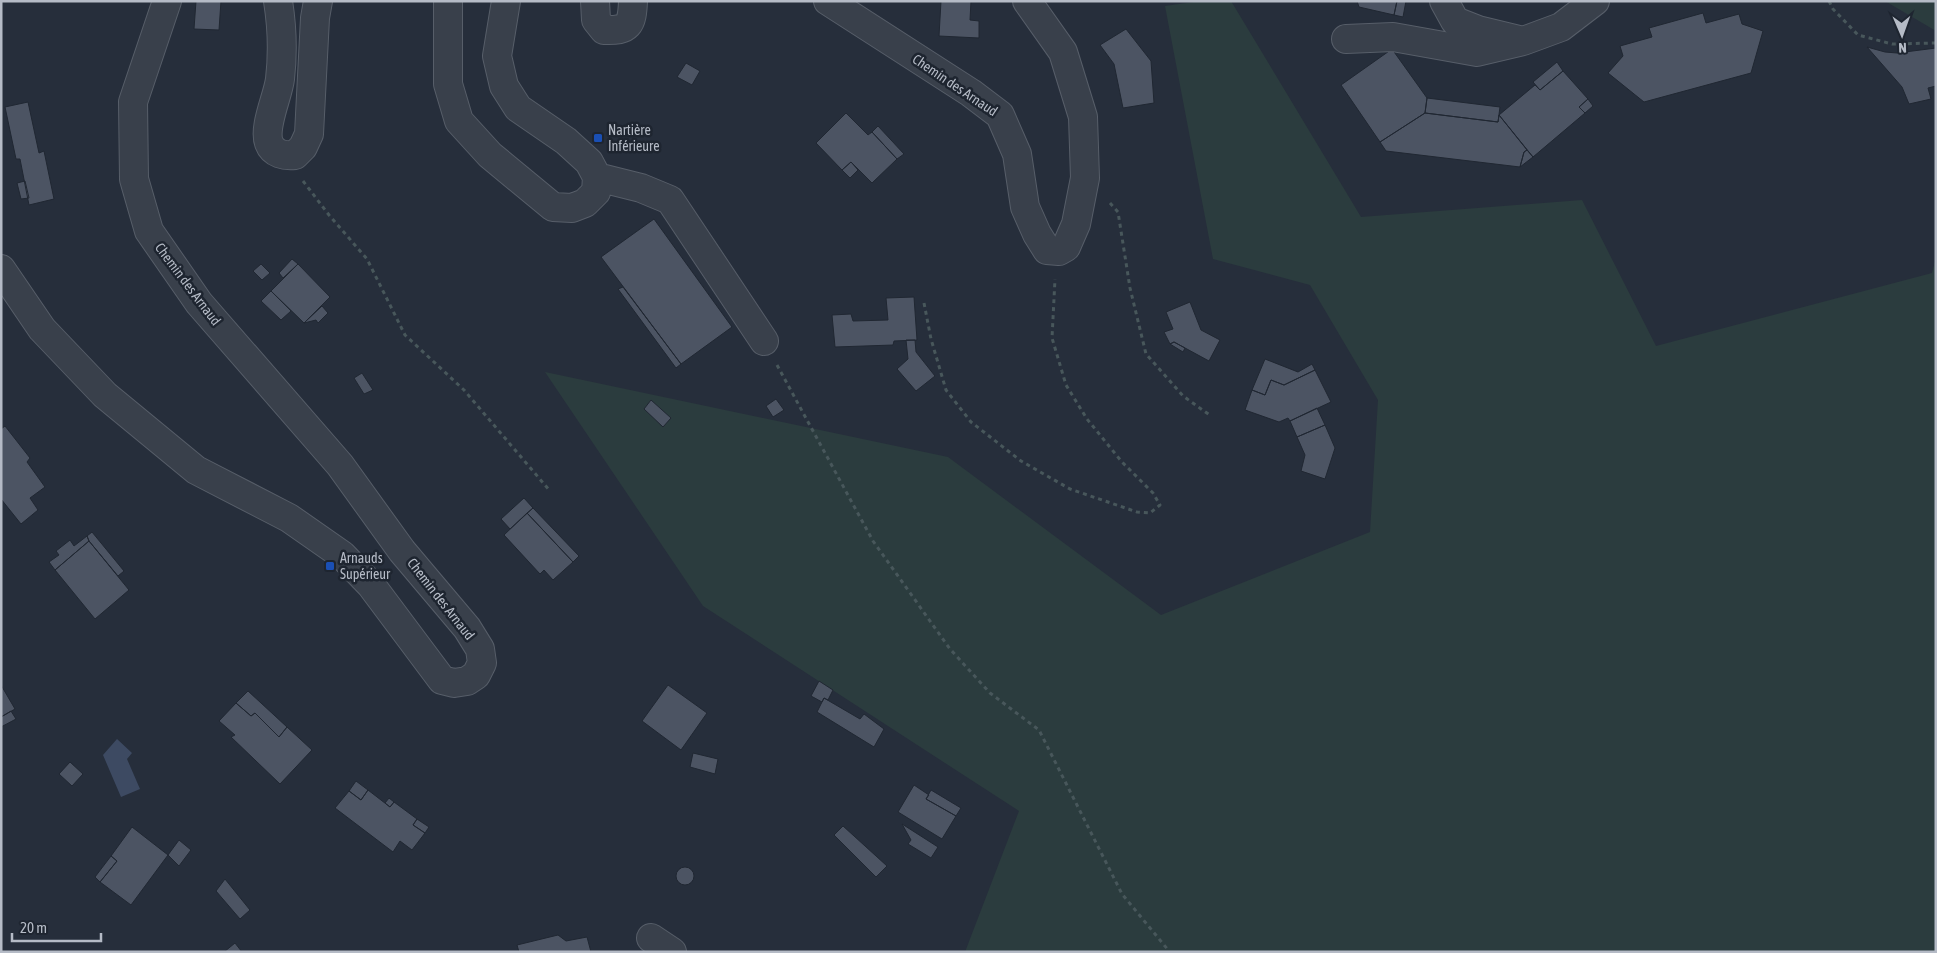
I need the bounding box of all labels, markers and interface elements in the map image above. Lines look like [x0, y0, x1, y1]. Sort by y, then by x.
north arrow [1877, 10, 1927, 60]
text: N [1898, 40, 1907, 56]
street label: Chemin des Arnaud [909, 51, 1001, 119]
place label: Nartière Inférieure [608, 122, 660, 154]
marker: Nartière Inférieure [592, 132, 604, 144]
street label: Chemin des Arnaud [152, 240, 224, 328]
place label: Arnauds Supérieur [340, 550, 391, 582]
street label: Chemin des Arnaud [404, 555, 478, 643]
marker: Arnauds Supérieur [324, 560, 336, 572]
scale bar [12, 910, 101, 942]
text: 20 m [20, 919, 47, 936]

